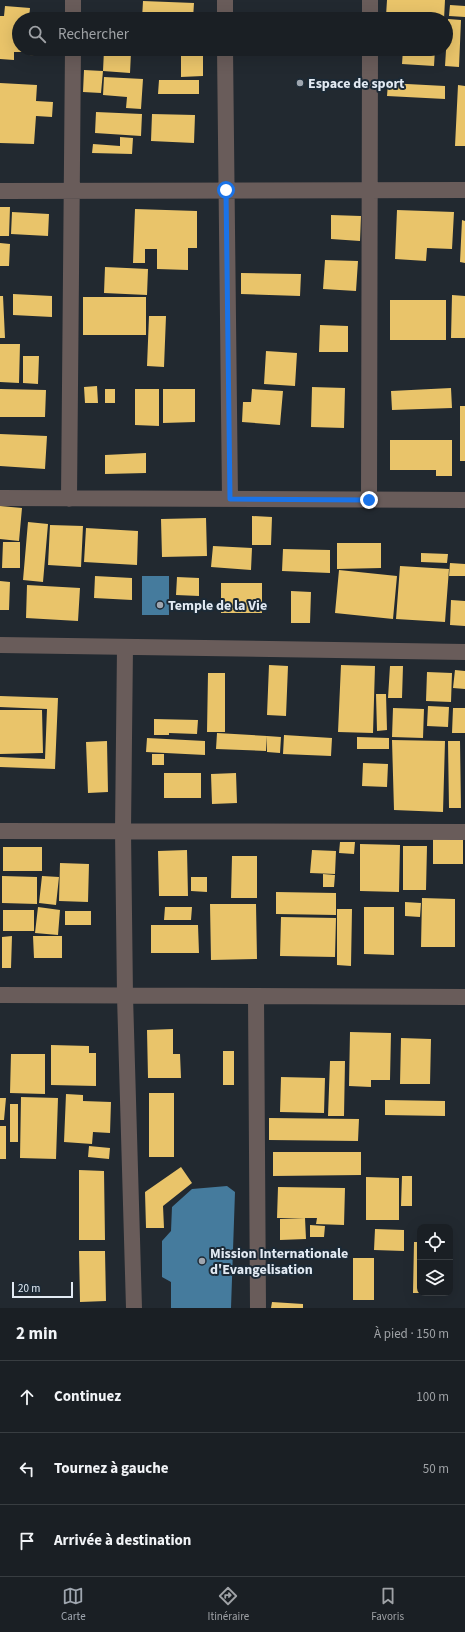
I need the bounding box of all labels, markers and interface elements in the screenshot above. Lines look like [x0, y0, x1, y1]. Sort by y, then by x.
search box [12, 12, 453, 56]
icon: search [26, 23, 48, 45]
text: Rechercher [58, 24, 129, 45]
place label: Espace de sport [308, 74, 405, 94]
marker: Espace de sport [295, 78, 305, 88]
route start [217, 181, 235, 199]
route end [360, 491, 378, 509]
place label: Temple de la Vie [168, 596, 267, 616]
marker: Temple de la Vie [155, 600, 165, 610]
map controls [417, 1224, 453, 1296]
button: locate [417, 1224, 453, 1260]
place label: Mission Internationale d'Evangelisation [210, 1244, 348, 1280]
marker: Mission Internationale d'Evangelisation [197, 1256, 207, 1266]
button: layers [417, 1260, 453, 1296]
scale bar [12, 1280, 73, 1299]
text: 20 m [18, 1281, 40, 1296]
text: 2 min [16, 1322, 57, 1346]
text: À pied · 150 m [374, 1325, 449, 1343]
icon: ahead [16, 1386, 38, 1408]
text: Continuez [54, 1386, 121, 1407]
text: 100 m [416, 1388, 449, 1406]
icon: left [16, 1458, 38, 1480]
text: Tournez à gauche [54, 1458, 169, 1479]
text: 50 m [423, 1460, 449, 1478]
icon: arrive [16, 1530, 38, 1552]
text: Arrivée à destination [54, 1530, 191, 1551]
tab: Carte [61, 1585, 86, 1624]
tab: Itinéraire [208, 1585, 249, 1624]
tab: Favoris [371, 1585, 404, 1624]

